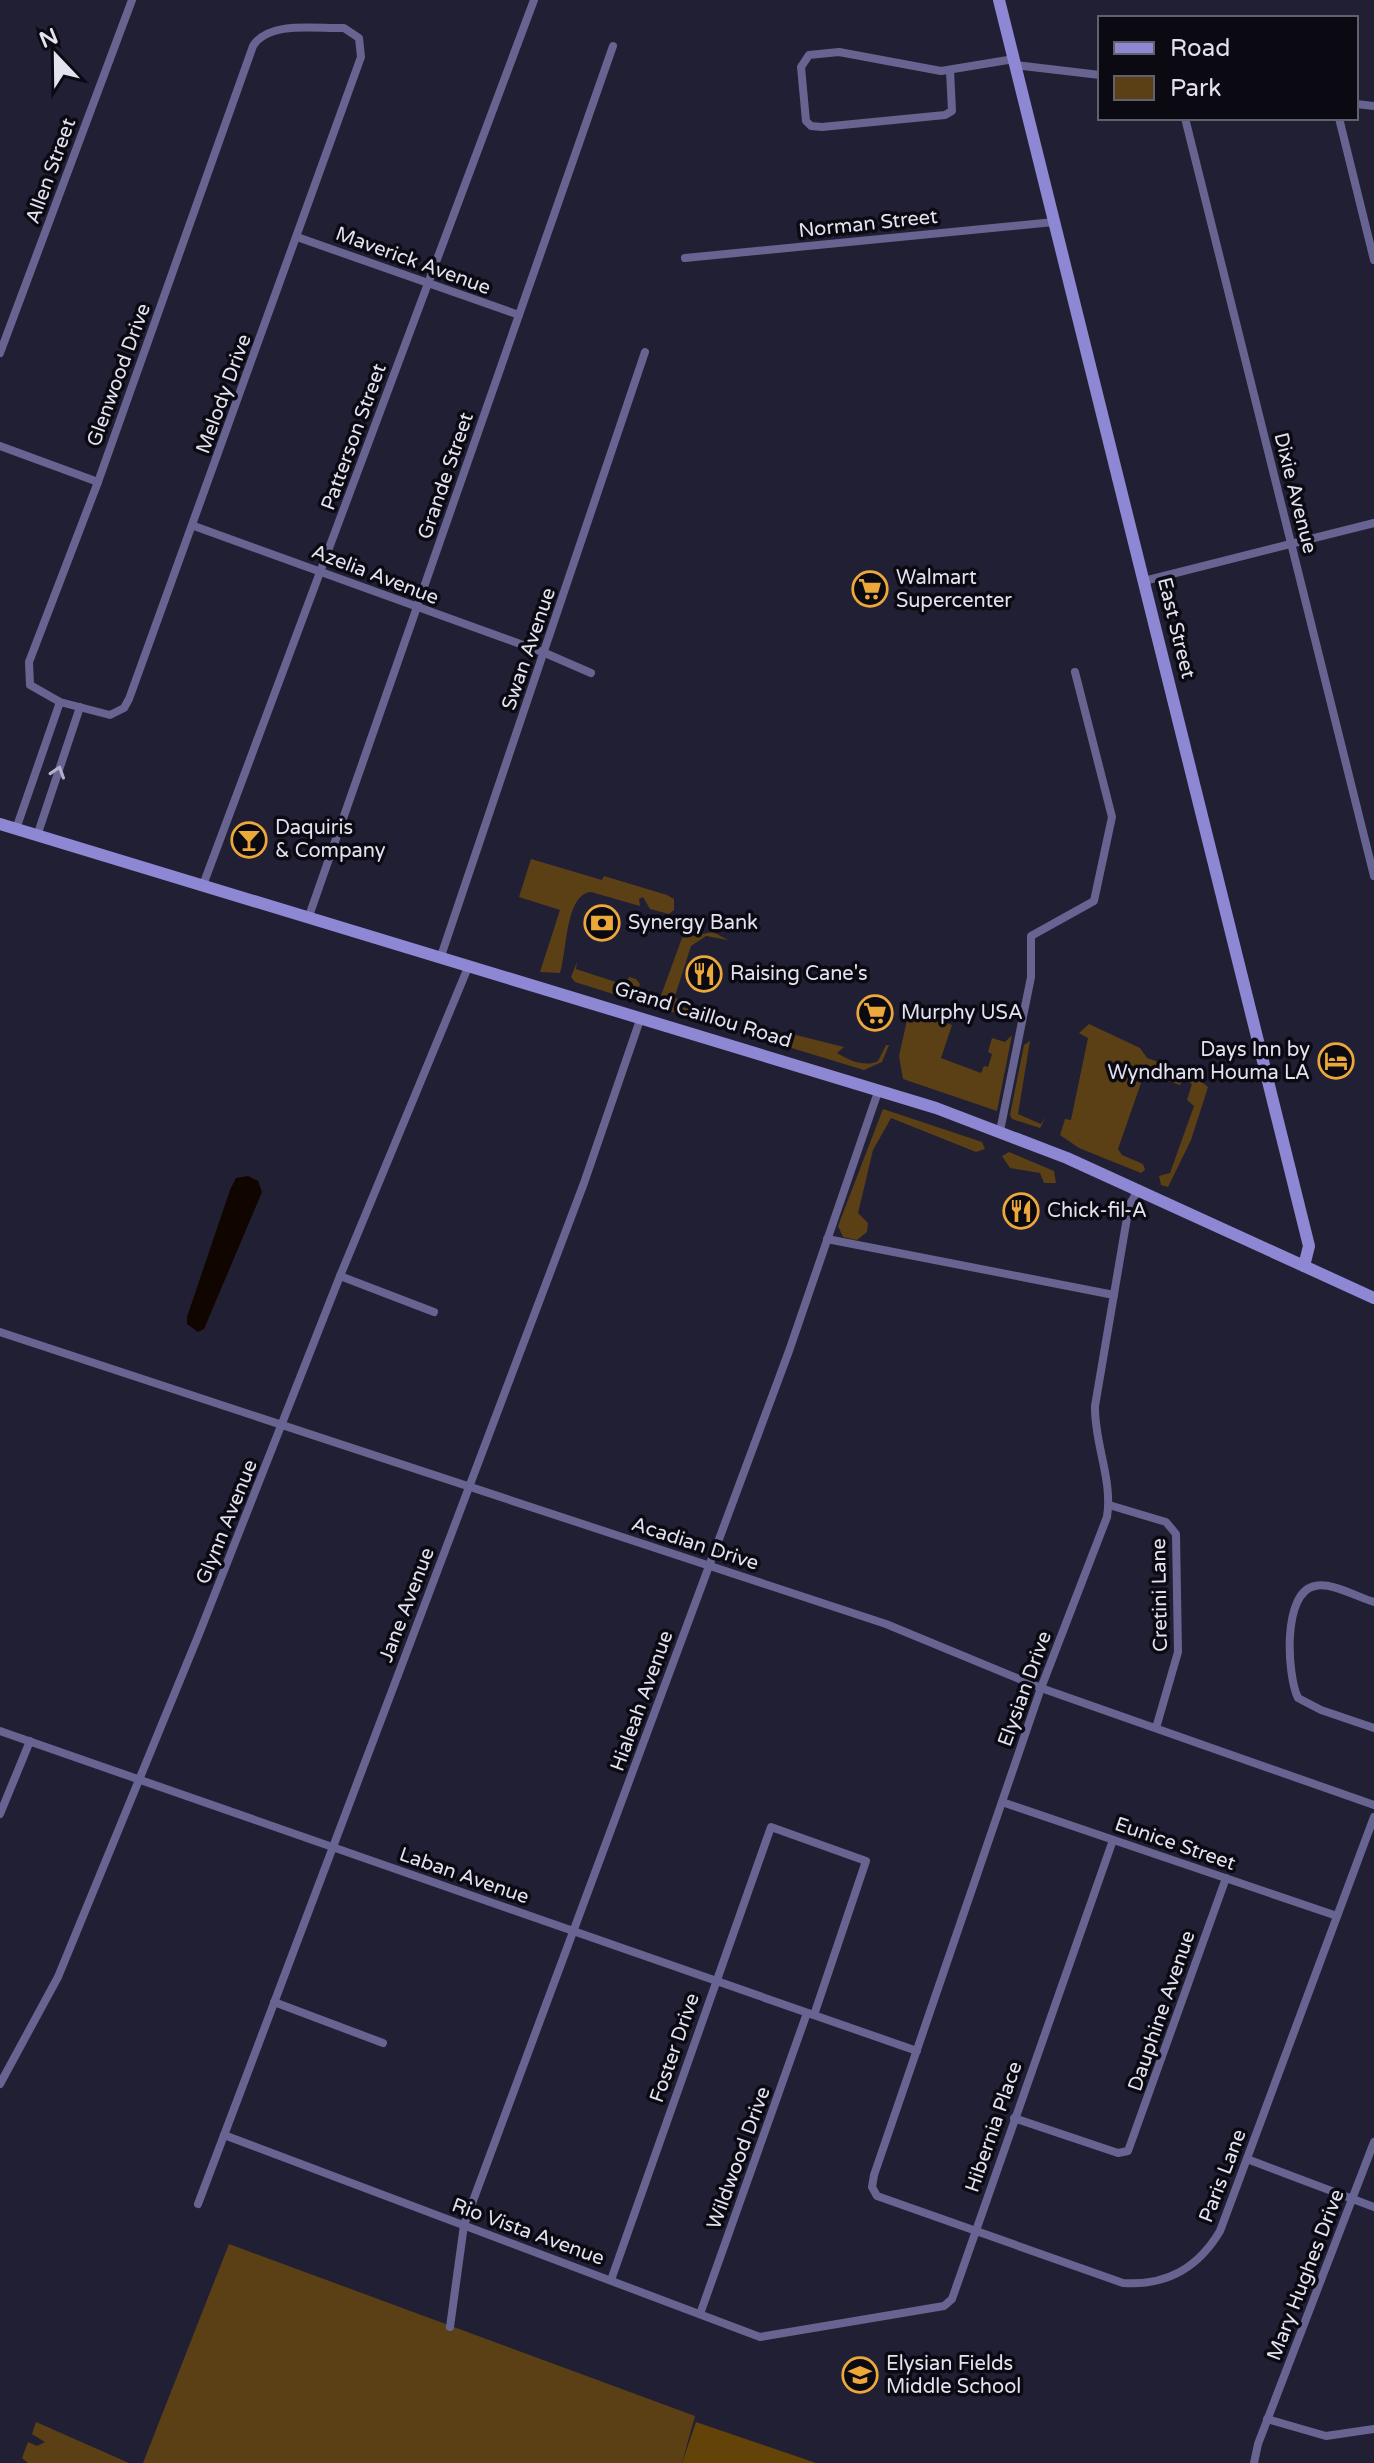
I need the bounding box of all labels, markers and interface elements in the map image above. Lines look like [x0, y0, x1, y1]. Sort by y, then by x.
north arrow [16, 16, 96, 96]
legend [1098, 16, 1358, 120]
text: N [36, 23, 62, 54]
text: Road [1170, 34, 1230, 63]
text: Park [1170, 74, 1221, 103]
street label: Allen Street [21, 115, 81, 227]
street label: Norman Street [797, 205, 939, 243]
street label: Maverick Avenue [332, 222, 494, 300]
street label: Glenwood Drive [82, 300, 156, 450]
street label: Melody Drive [191, 331, 257, 457]
street label: Patterson Street [316, 360, 392, 514]
street label: Grande Street [413, 409, 479, 543]
street label: Dixie Avenue [1268, 430, 1322, 556]
street label: Azelia Avenue [308, 540, 442, 610]
place label: Walmart Supercenter [896, 566, 1012, 613]
supermarket icon: Walmart Supercenter [851, 570, 889, 608]
street label: East Street [1152, 575, 1200, 681]
street label: Swan Avenue [497, 585, 561, 713]
one-way arrow [49, 765, 65, 779]
place label: Daquiris & Company [275, 816, 386, 863]
bar icon: Daquiris & Company [230, 821, 268, 859]
bank icon: Synergy Bank [583, 904, 621, 942]
place label: Synergy Bank [628, 911, 758, 935]
restaurant icon: Raising Cane's [685, 955, 723, 993]
place label: Raising Cane's [730, 962, 868, 986]
street label: Grand Caillou Road [612, 977, 794, 1053]
supermarket icon: Murphy USA [856, 994, 894, 1032]
place label: Murphy USA [901, 1001, 1023, 1025]
place label: Days Inn by Wyndham Houma LA [1107, 1038, 1310, 1085]
hotel icon: Days Inn by Wyndham Houma LA [1317, 1042, 1355, 1080]
restaurant icon: Chick-fil-A [1002, 1192, 1040, 1230]
place label: Chick-fil-A [1047, 1199, 1147, 1223]
street label: Glynn Avenue [191, 1456, 263, 1588]
street label: Acadian Drive [628, 1512, 762, 1576]
street label: Cretini Lane [1147, 1538, 1173, 1652]
street label: Jane Avenue [374, 1544, 440, 1666]
street label: Hialeah Avenue [605, 1628, 679, 1774]
street label: Elysian Drive [993, 1628, 1057, 1750]
street label: Eunice Street [1111, 1812, 1239, 1876]
street label: Laban Avenue [396, 1843, 532, 1909]
street label: Dauphine Avenue [1123, 1928, 1201, 2094]
street label: Foster Drive [645, 1990, 705, 2106]
street label: Hibernia Place [960, 2059, 1028, 2195]
street label: Wildwood Drive [702, 2084, 776, 2232]
street label: Paris Lane [1194, 2126, 1252, 2226]
street label: Mary Hughes Drive [1262, 2186, 1350, 2364]
street label: Rio Vista Avenue [449, 2193, 607, 2271]
place label: Elysian Fields Middle School [886, 2352, 1021, 2399]
school or university icon: Elysian Fields Middle School [841, 2356, 879, 2394]

